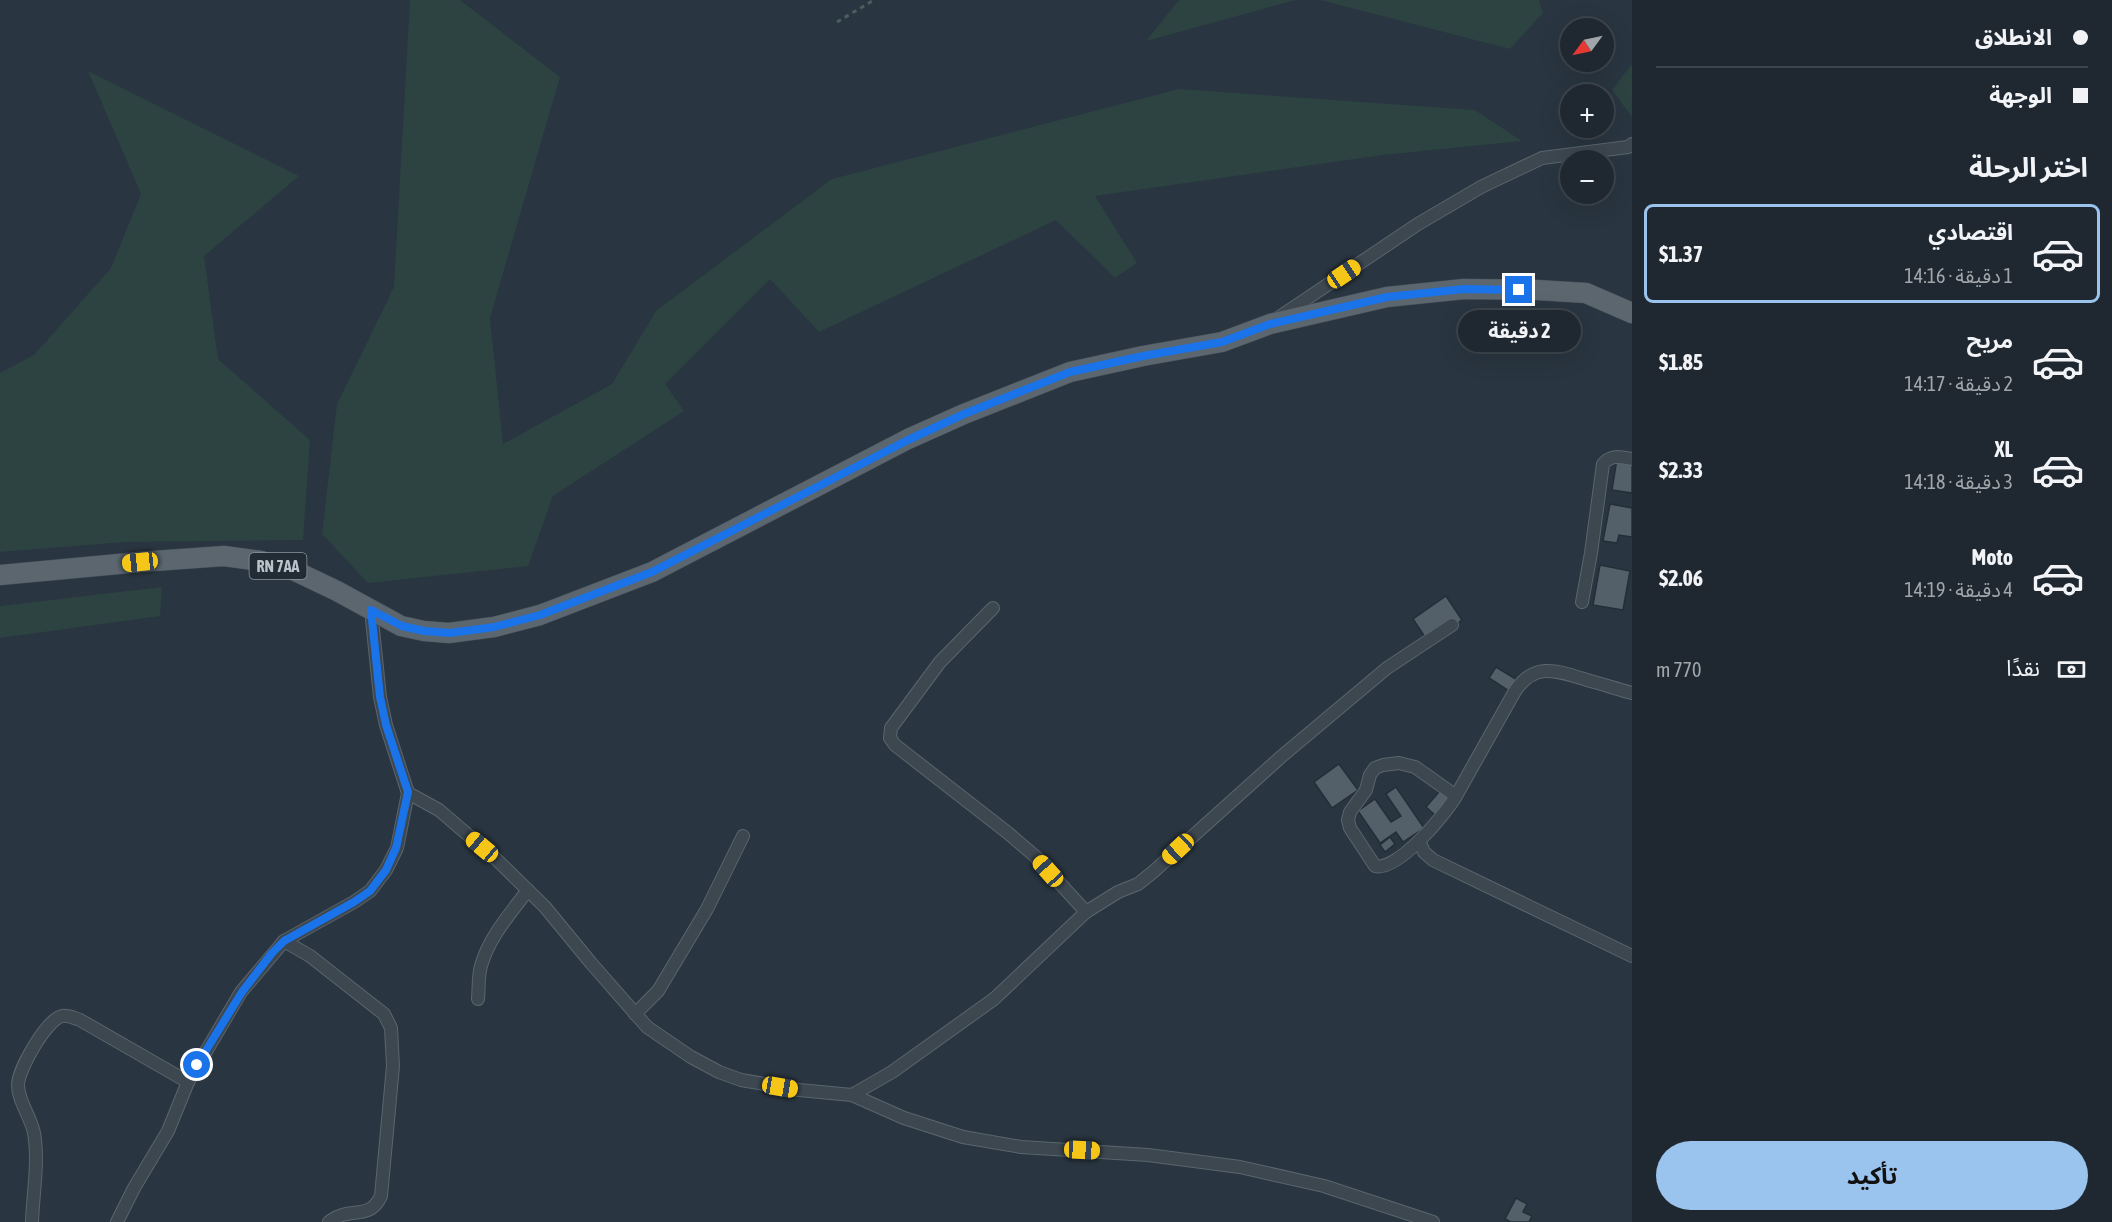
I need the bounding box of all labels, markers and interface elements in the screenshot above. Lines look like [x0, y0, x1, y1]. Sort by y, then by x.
north arrow [1560, 18, 1614, 72]
map controls [1560, 18, 1614, 204]
text: الانطلاق [1975, 24, 2052, 50]
text: الوجهة [1989, 82, 2052, 108]
button: + [1560, 84, 1614, 138]
button: − [1560, 150, 1614, 204]
text: اختر الرحلة [1969, 152, 2088, 183]
text: اقتصادي [1928, 219, 2013, 245]
icon: car [2031, 227, 2085, 281]
text: $1.37 [1659, 241, 1703, 267]
car [1324, 256, 1364, 292]
text: 1 دقيقة · 14:16 [1904, 264, 2013, 287]
route end [1505, 276, 1532, 303]
callout: 2 دقيقة [1458, 311, 1580, 353]
text: 2 دقيقة [1488, 319, 1551, 342]
text: مريح [1967, 327, 2013, 353]
icon: car [2031, 335, 2085, 389]
text: $1.85 [1659, 349, 1703, 375]
text: 2 دقيقة · 14:17 [1904, 372, 2013, 395]
text: XL [1995, 436, 2013, 462]
icon: car [2031, 443, 2085, 497]
text: $2.33 [1659, 457, 1703, 483]
text: 3 دقيقة · 14:18 [1904, 470, 2013, 493]
text: Moto [1971, 544, 2013, 570]
car [121, 551, 159, 573]
icon: car [2031, 551, 2085, 605]
road number: RN 7AA [250, 553, 306, 579]
text: $2.06 [1659, 565, 1703, 591]
text: 4 دقيقة · 14:19 [1904, 578, 2013, 601]
icon: cash [2055, 653, 2088, 686]
text: نقدًا [2006, 655, 2040, 681]
text: 770 m [1656, 658, 1701, 681]
car [462, 829, 502, 865]
car [1159, 830, 1197, 868]
car [1029, 852, 1067, 890]
route start [183, 1051, 210, 1078]
car [761, 1075, 799, 1099]
car [1064, 1140, 1100, 1160]
button: تأكيد [1656, 1141, 2088, 1210]

